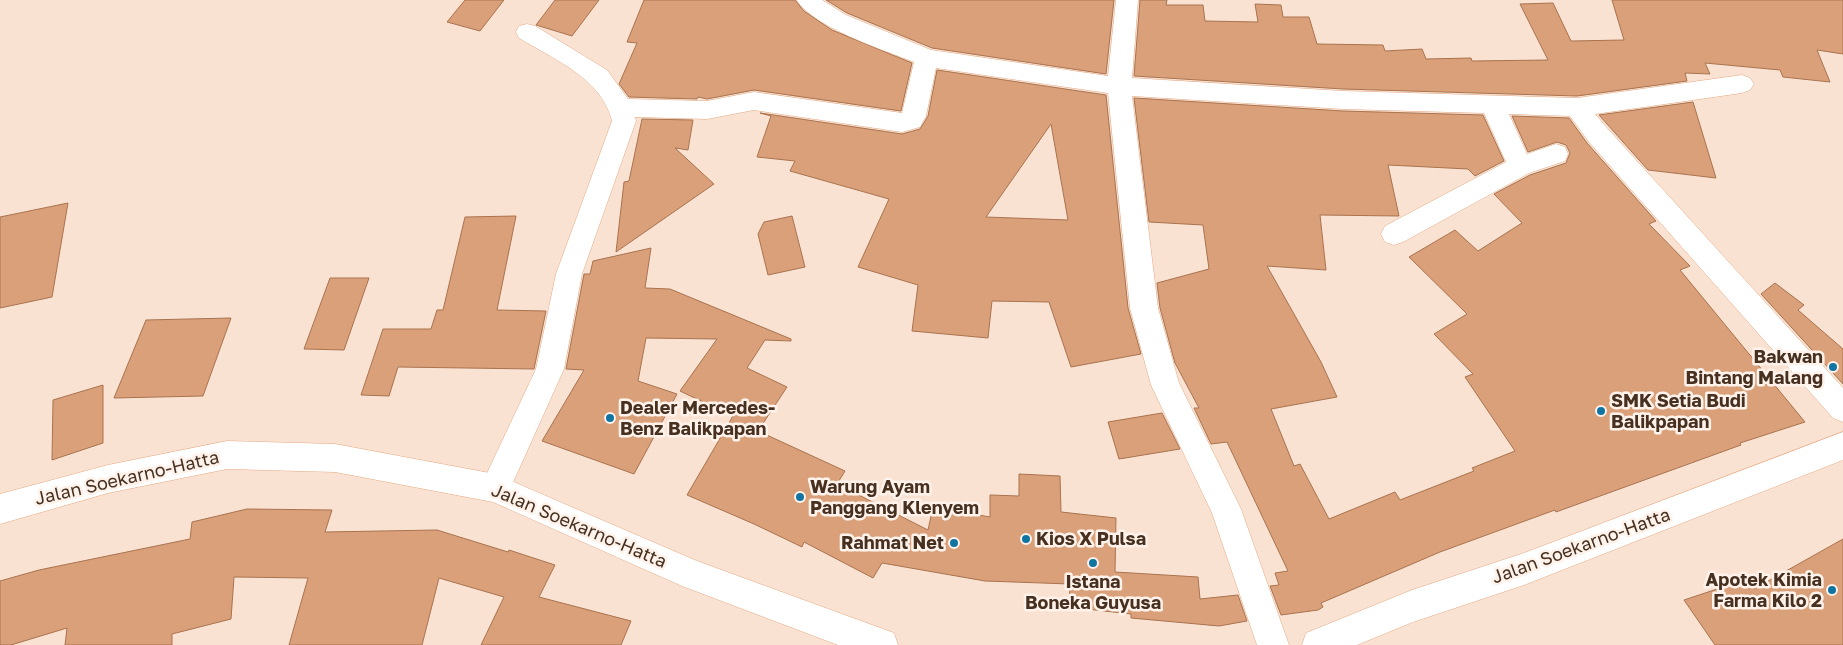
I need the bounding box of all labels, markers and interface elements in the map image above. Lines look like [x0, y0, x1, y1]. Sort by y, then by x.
place label: Bakwan Bintang Malang [1685, 345, 1823, 388]
marker: Bakwan Bintang Malang [1827, 361, 1839, 373]
place label: SMK Setia Budi Balikpapan [1611, 389, 1746, 432]
place label: Dealer Mercedes- Benz Balikpapan [620, 396, 775, 439]
marker: SMK Setia Budi Balikpapan [1595, 405, 1607, 417]
marker: Dealer Mercedes- Benz Balikpapan [604, 412, 616, 424]
street label: Jalan Soekarno-Hatta [33, 445, 221, 509]
place label: Warung Ayam Panggang Klenyem [810, 475, 979, 518]
street label: Jalan Soekarno-Hatta [488, 478, 670, 572]
marker: Warung Ayam Panggang Klenyem [794, 491, 806, 503]
street label: Jalan Soekarno-Hatta [1488, 503, 1673, 588]
place label: Kios X Pulsa [1036, 527, 1146, 549]
place label: Rahmat Net [841, 531, 944, 553]
marker: Kios X Pulsa [1020, 533, 1032, 545]
marker: Rahmat Net [948, 537, 960, 549]
marker: Istana Boneka Guyusa [1087, 557, 1099, 569]
place label: Apotek Kimia Farma Kilo 2 [1706, 568, 1822, 611]
place label: Istana Boneka Guyusa [1025, 570, 1161, 613]
marker: Apotek Kimia Farma Kilo 2 [1826, 584, 1838, 596]

